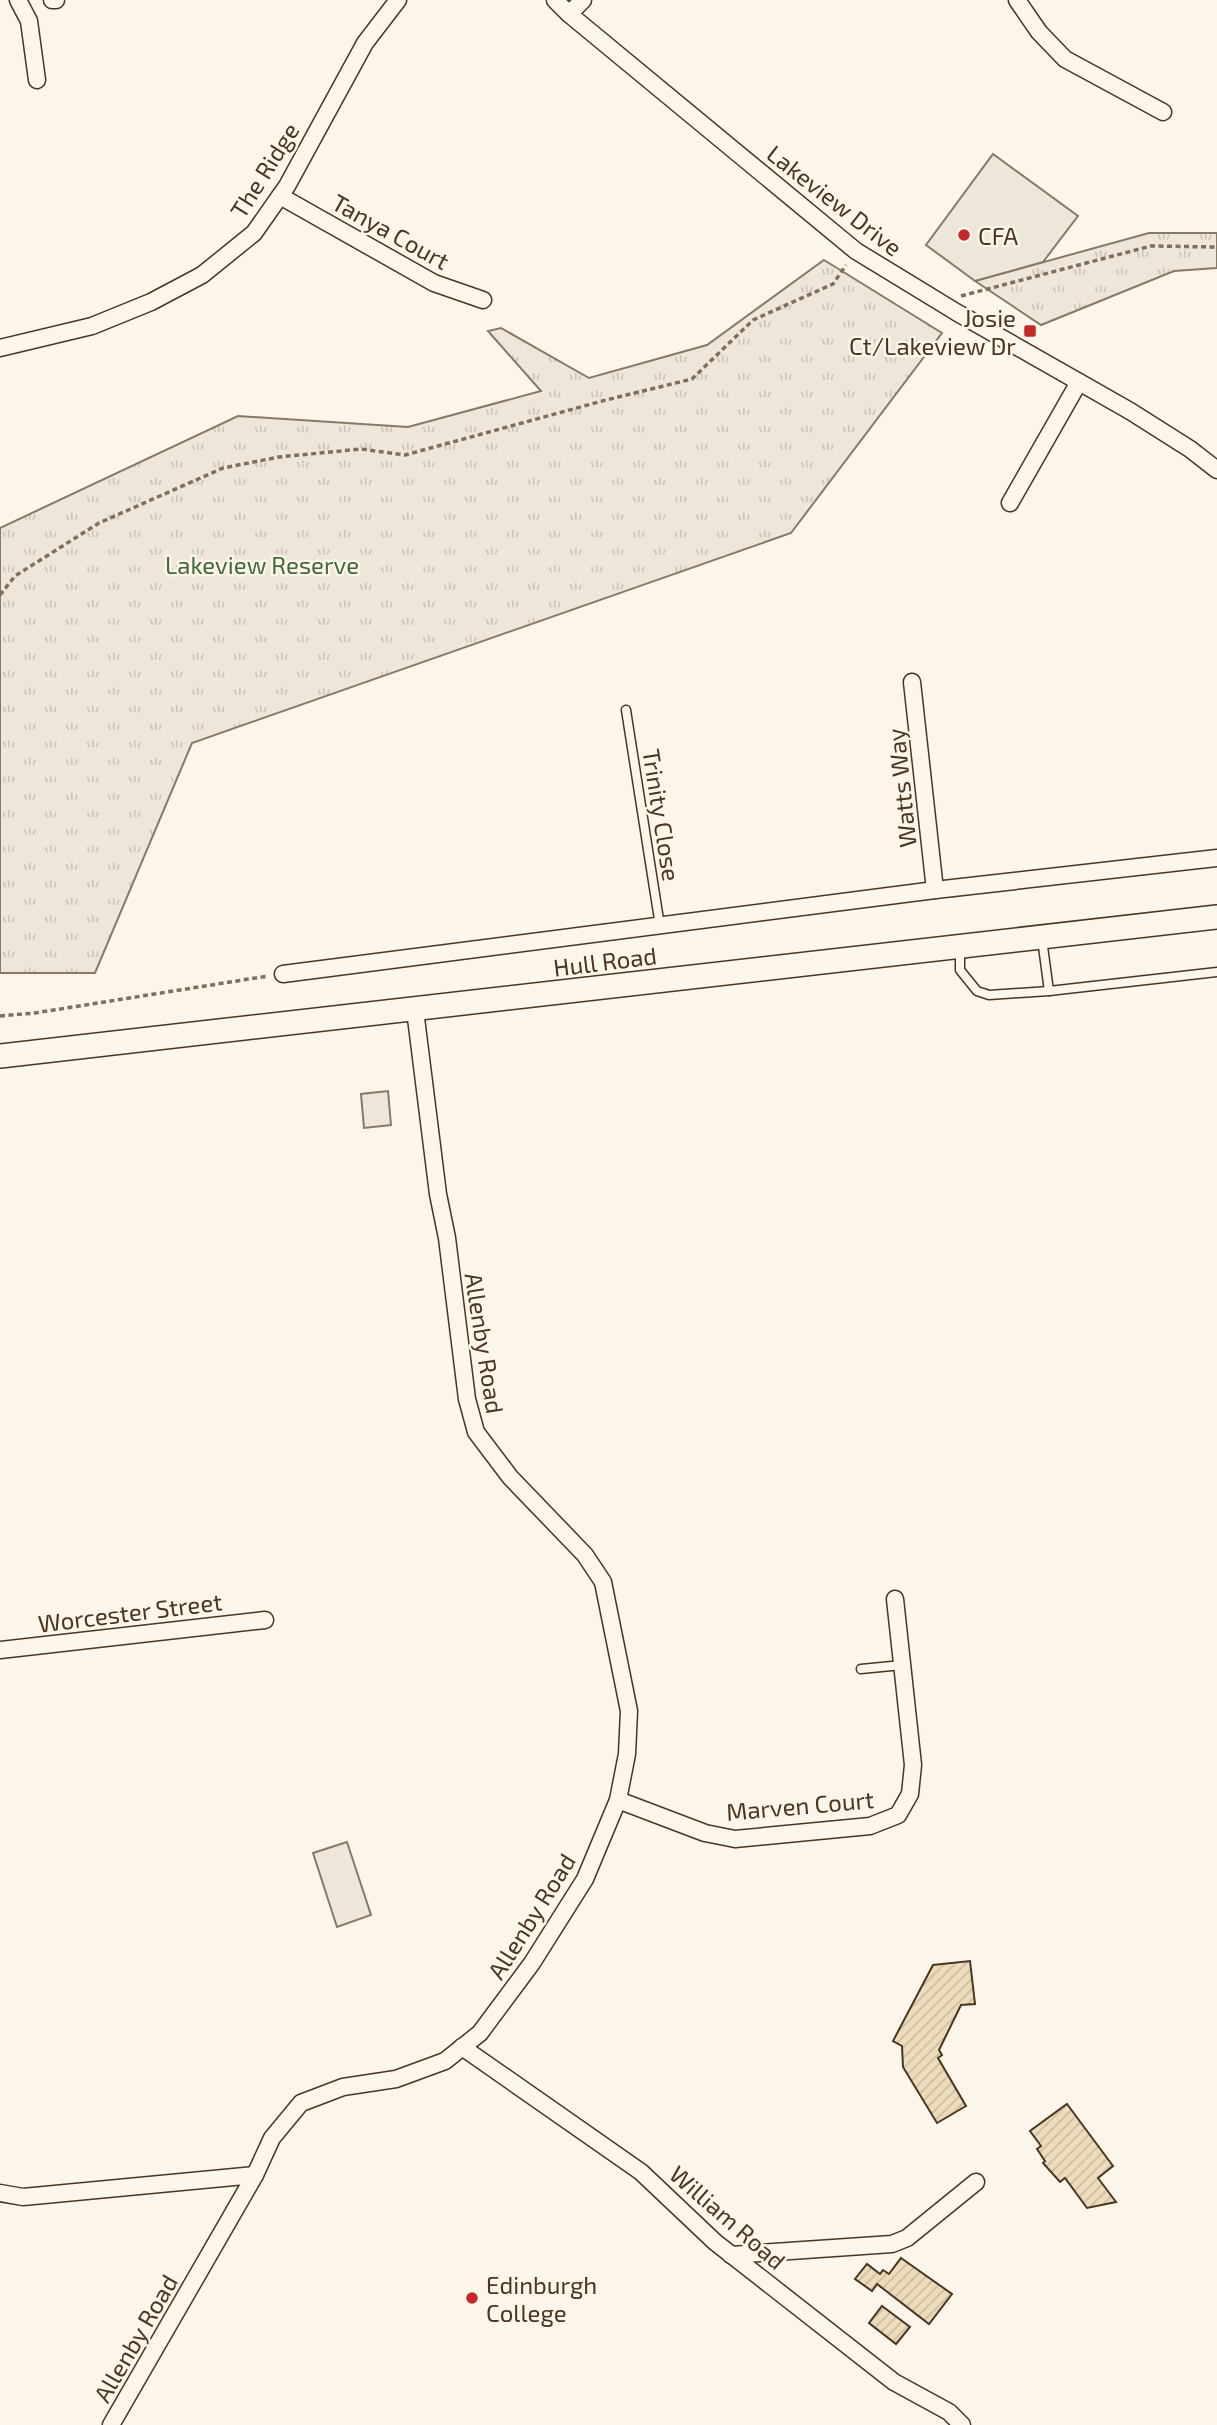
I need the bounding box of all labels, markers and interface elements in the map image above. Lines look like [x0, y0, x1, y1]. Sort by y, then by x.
street label: The Ridge [223, 117, 305, 223]
street label: Lakeview Drive [762, 138, 908, 262]
street label: Tanya Court [327, 187, 455, 275]
place label: CFA [978, 221, 1018, 250]
marker: CFA [956, 227, 972, 243]
place label: Josie Ct/Lakeview Dr [849, 303, 1016, 360]
marker: Josie Ct/Lakeview Dr [1022, 323, 1038, 339]
park label: Lakeview Reserve [165, 550, 359, 579]
street label: Watts Way [880, 727, 922, 849]
street label: Trinity Close [637, 747, 687, 883]
street label: Hull Road [552, 940, 658, 982]
street label: Allenby Road [460, 1270, 510, 1416]
street label: Worcester Street [36, 1586, 224, 1638]
street label: Marven Court [725, 1784, 875, 1826]
street label: Allenby Road [481, 1848, 581, 1984]
street label: William Road [664, 2159, 792, 2275]
street label: Allenby Road [87, 2269, 183, 2407]
place label: Edinburgh College [486, 2270, 597, 2327]
marker: Edinburgh College [464, 2290, 480, 2306]

